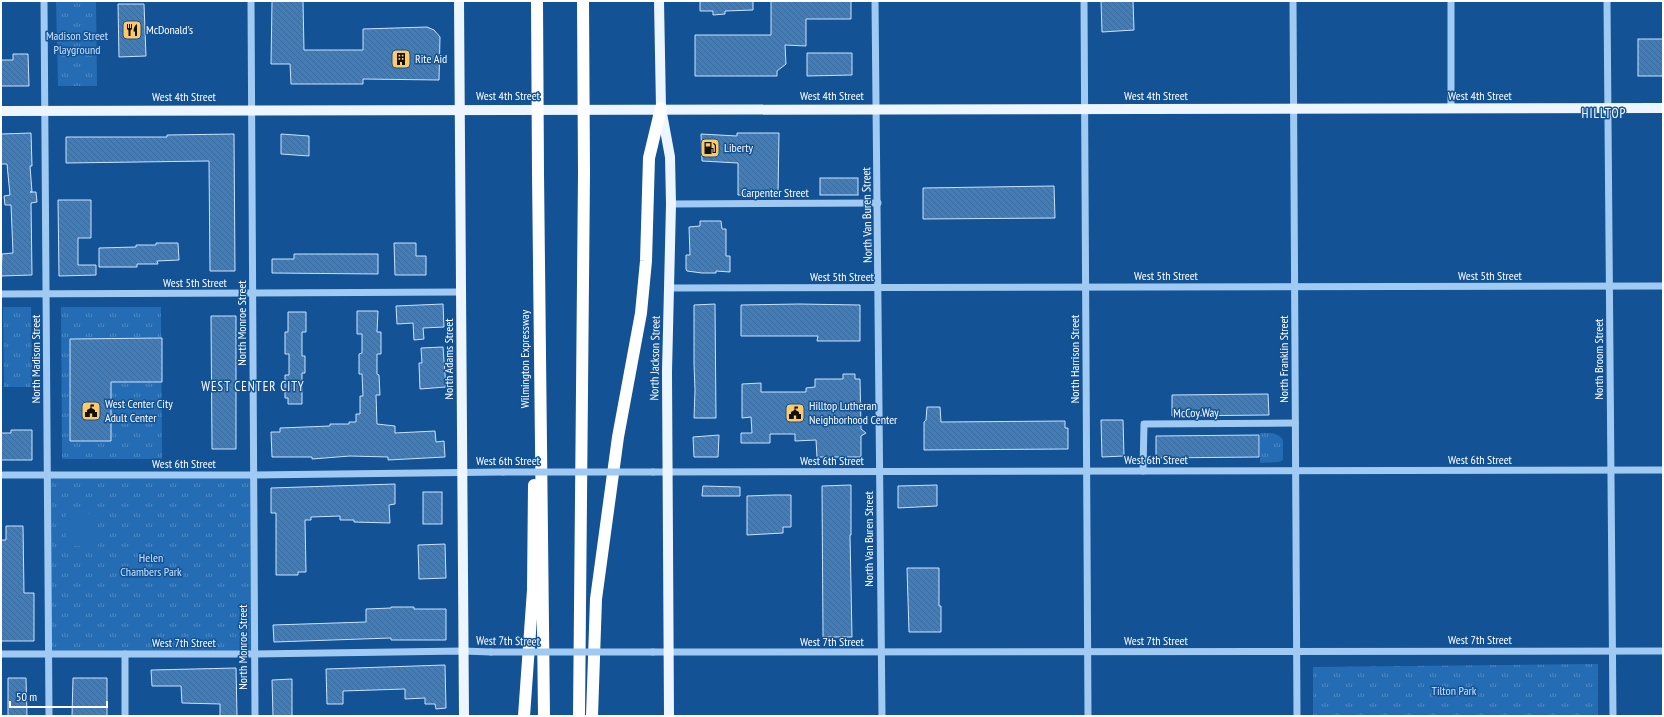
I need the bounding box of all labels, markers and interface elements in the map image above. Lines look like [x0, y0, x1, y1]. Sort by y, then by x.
restaurant icon: McDonald's [121, 19, 143, 41]
place label: McDonald's [146, 22, 193, 37]
park label: Madison Street Playground [46, 28, 109, 57]
building icon: Rite Aid [390, 48, 412, 70]
place label: Rite Aid [415, 51, 447, 66]
street label: West 4th Street [476, 88, 541, 103]
street label: West 4th Street [800, 88, 865, 103]
street label: West 4th Street [1124, 88, 1189, 103]
street label: West 4th Street [1448, 88, 1513, 103]
street label: West 4th Street [152, 89, 217, 104]
district label: HILLTOP [1582, 105, 1626, 122]
fuel station icon: Liberty [699, 137, 721, 159]
place label: Liberty [724, 140, 754, 155]
street label: North Van Buren Street [858, 166, 875, 263]
street label: Carpenter Street [741, 185, 810, 200]
street label: West 5th Street [1134, 268, 1199, 283]
street label: West 5th Street [1458, 268, 1523, 283]
street label: West 5th Street [810, 269, 875, 284]
street label: West 5th Street [163, 275, 228, 290]
street label: North Monroe Street [234, 280, 249, 366]
street label: Wilmington Expressway [517, 309, 532, 408]
street label: North Madison Street [28, 314, 43, 403]
street label: North Harrison Street [1067, 314, 1082, 403]
street label: North Jackson Street [646, 315, 663, 401]
street label: North Franklin Street [1276, 315, 1291, 403]
street label: North Adams Street [441, 318, 456, 399]
street label: North Broom Street [1591, 318, 1606, 399]
district label: WEST CENTER CITY [201, 378, 305, 395]
place label: West Center City Adult Center [105, 396, 173, 425]
place label: Hilltop Lutheran Neighborhood Center [809, 398, 898, 427]
public building icon: West Center City Adult Center [80, 400, 102, 422]
public building icon: Hilltop Lutheran Neighborhood Center [784, 402, 806, 424]
street label: McCoy Way [1173, 405, 1219, 420]
street label: West 6th Street [1124, 452, 1189, 467]
street label: West 6th Street [1448, 452, 1513, 467]
street label: West 6th Street [476, 453, 541, 468]
street label: West 6th Street [800, 453, 865, 468]
street label: West 6th Street [152, 456, 217, 471]
street label: North Van Buren Street [861, 491, 876, 587]
park label: Helen Chambers Park [120, 550, 182, 579]
street label: North Monroe Street [235, 604, 250, 690]
street label: West 7th Street [476, 632, 541, 649]
street label: West 7th Street [1448, 632, 1513, 647]
street label: West 7th Street [1124, 633, 1189, 648]
street label: West 7th Street [800, 634, 865, 649]
street label: West 7th Street [152, 635, 217, 650]
scale bar [10, 683, 107, 709]
park label: Tilton Park [1432, 683, 1477, 698]
text: 50 m [16, 689, 37, 704]

